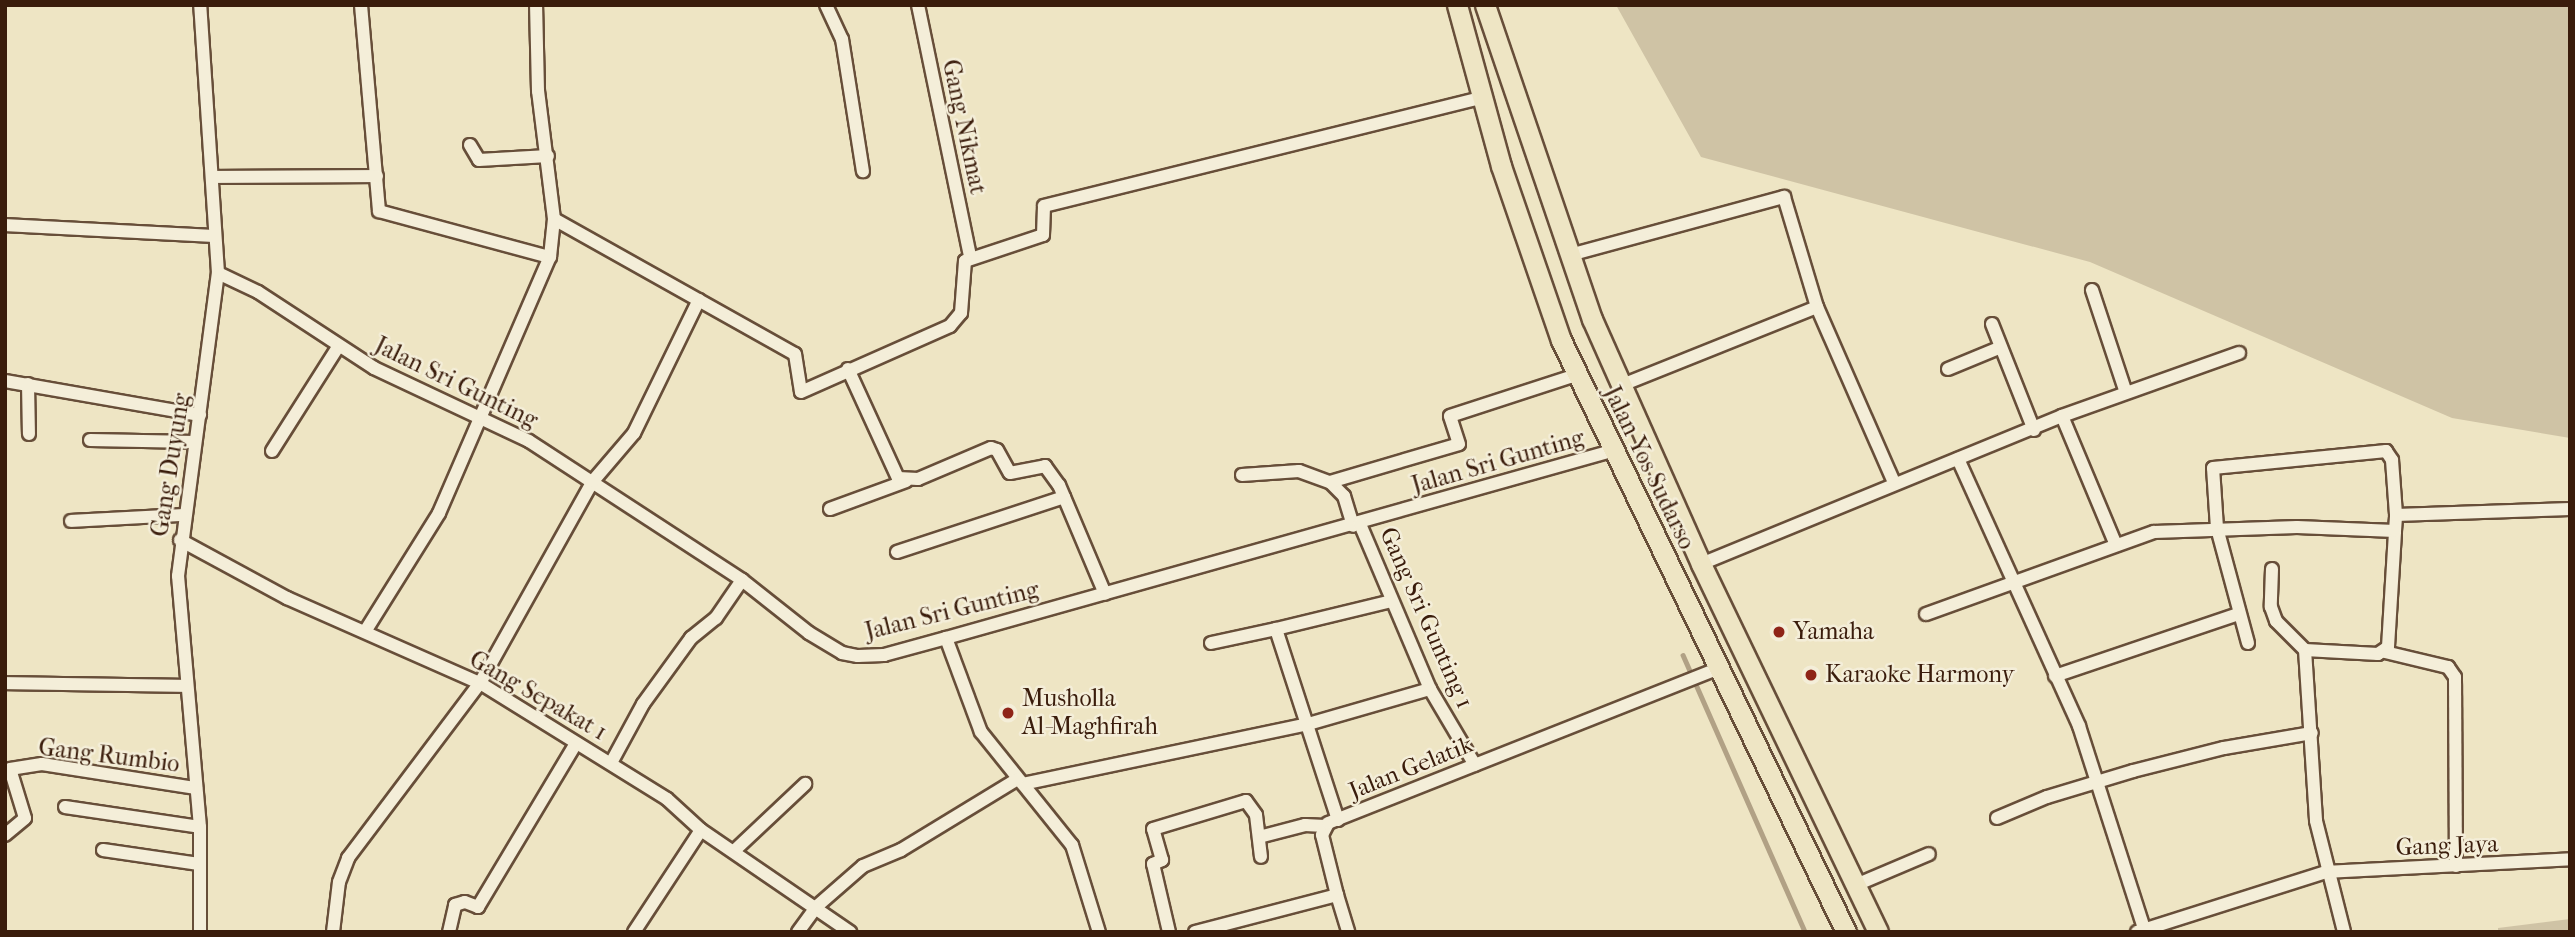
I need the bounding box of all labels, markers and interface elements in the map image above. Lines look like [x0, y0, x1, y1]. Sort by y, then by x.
street label: Gang Nikmat [936, 57, 992, 197]
street label: Jalan Sri Gunting [370, 331, 542, 435]
street label: Jalan Yos Sudarso [1597, 382, 1701, 554]
street label: Gang Duyung [145, 391, 197, 539]
street label: Jalan Sri Gunting [1408, 424, 1588, 500]
street label: Gang Sri Gunting 1 [1373, 523, 1479, 713]
street label: Jalan Sri Gunting [862, 575, 1042, 647]
place label: Yamaha [1793, 618, 1874, 646]
marker: Yamaha [1771, 624, 1787, 640]
street label: Gang Sepakat 1 [464, 645, 612, 747]
place label: Karaoke Harmony [1825, 661, 2014, 689]
marker: Karaoke Harmony [1803, 667, 1819, 683]
place label: Musholla Al-Maghfirah [1022, 685, 1158, 741]
marker: Musholla Al-Maghfirah [1000, 705, 1016, 721]
street label: Jalan Gelatik [1345, 730, 1477, 806]
street label: Gang Rumbio [37, 733, 181, 779]
street label: Gang Jaya [2395, 830, 2499, 862]

